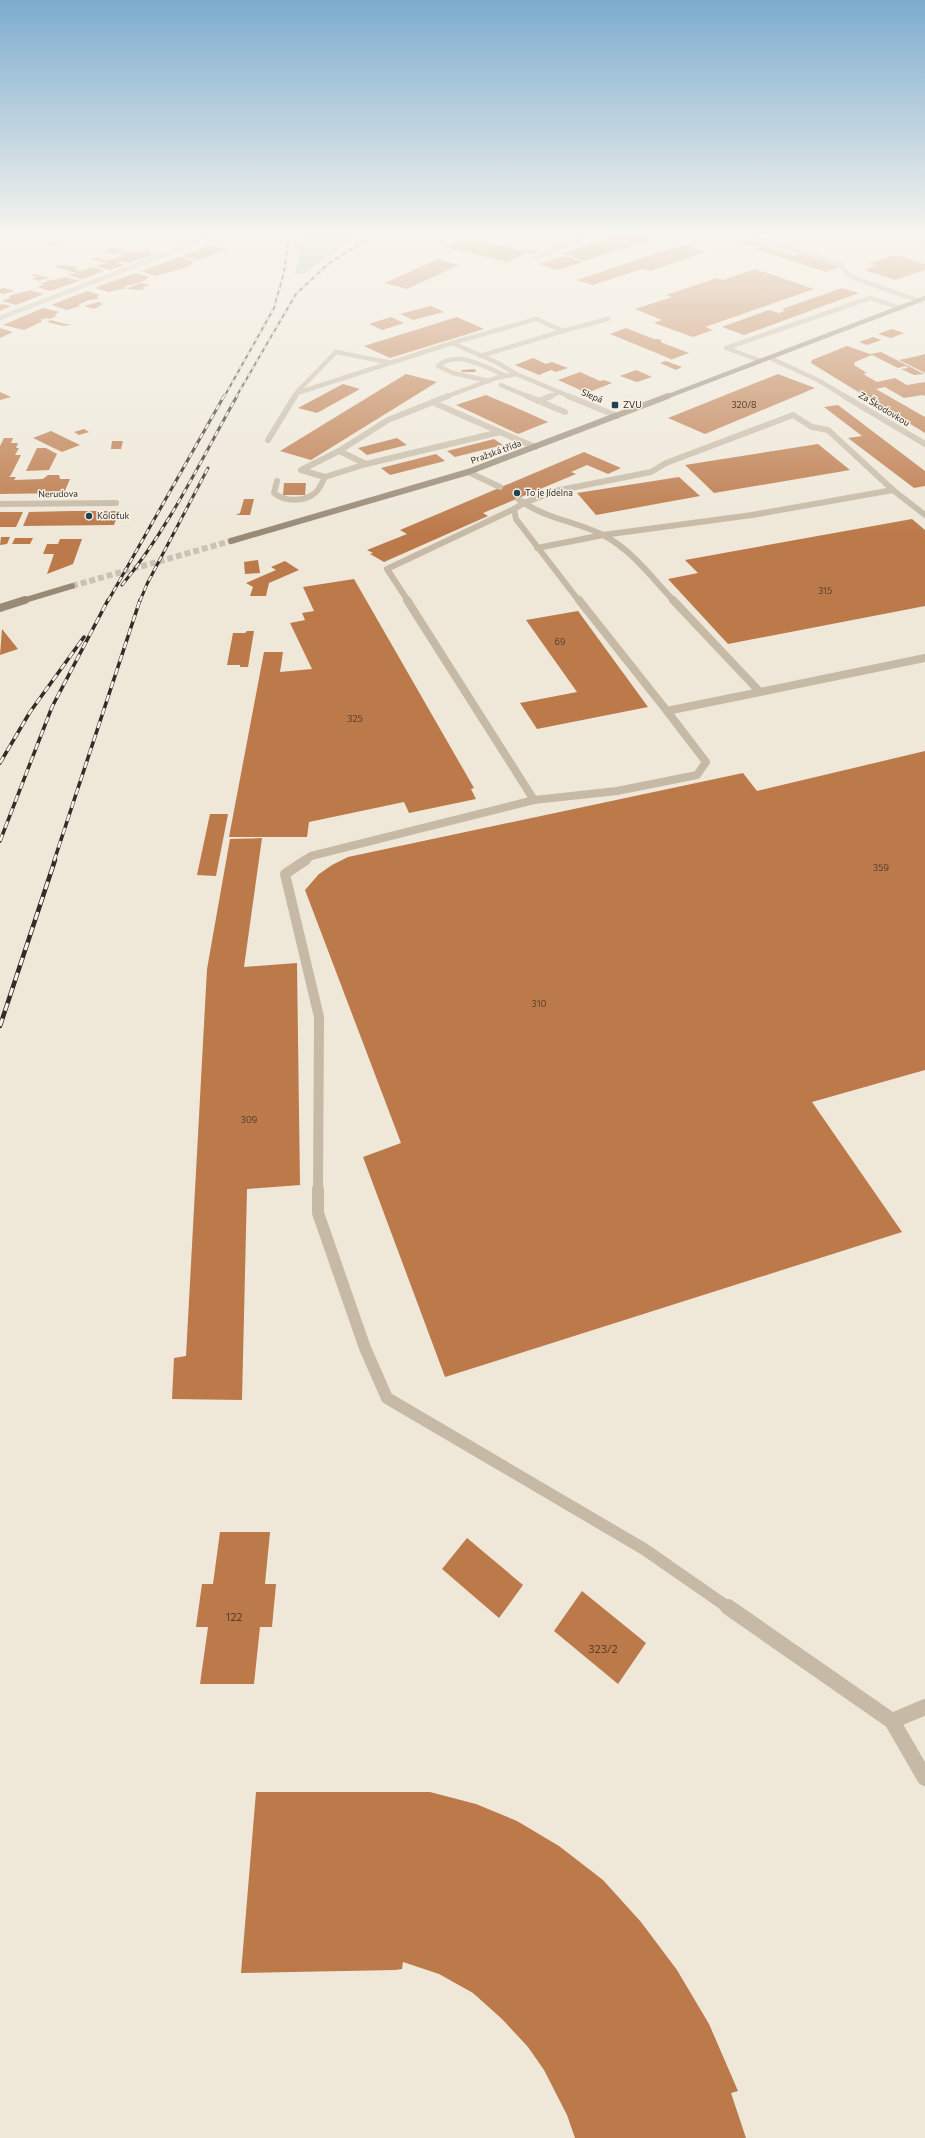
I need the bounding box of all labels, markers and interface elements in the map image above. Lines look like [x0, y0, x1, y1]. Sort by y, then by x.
street label: Slepá [580, 386, 605, 405]
street label: Za Škodovkou [857, 388, 912, 428]
place label: ZVU [623, 399, 642, 410]
house number: 320/8 [732, 399, 757, 410]
marker: ZVU [610, 400, 620, 410]
street label: Pražská třída [469, 437, 523, 466]
place label: To je Jídelna [525, 487, 573, 498]
street label: Nerudova [38, 488, 78, 499]
marker: To je Jídelna [512, 488, 522, 498]
place label: Koloťuk [97, 510, 129, 521]
marker: Koloťuk [84, 511, 94, 521]
house number: 315 [818, 585, 832, 596]
house number: 69 [555, 636, 565, 647]
house number: 325 [347, 713, 363, 724]
house number: 359 [873, 862, 889, 873]
house number: 310 [532, 998, 547, 1009]
house number: 309 [241, 1114, 257, 1125]
house number: 122 [226, 1610, 242, 1623]
house number: 323/2 [588, 1642, 618, 1655]

